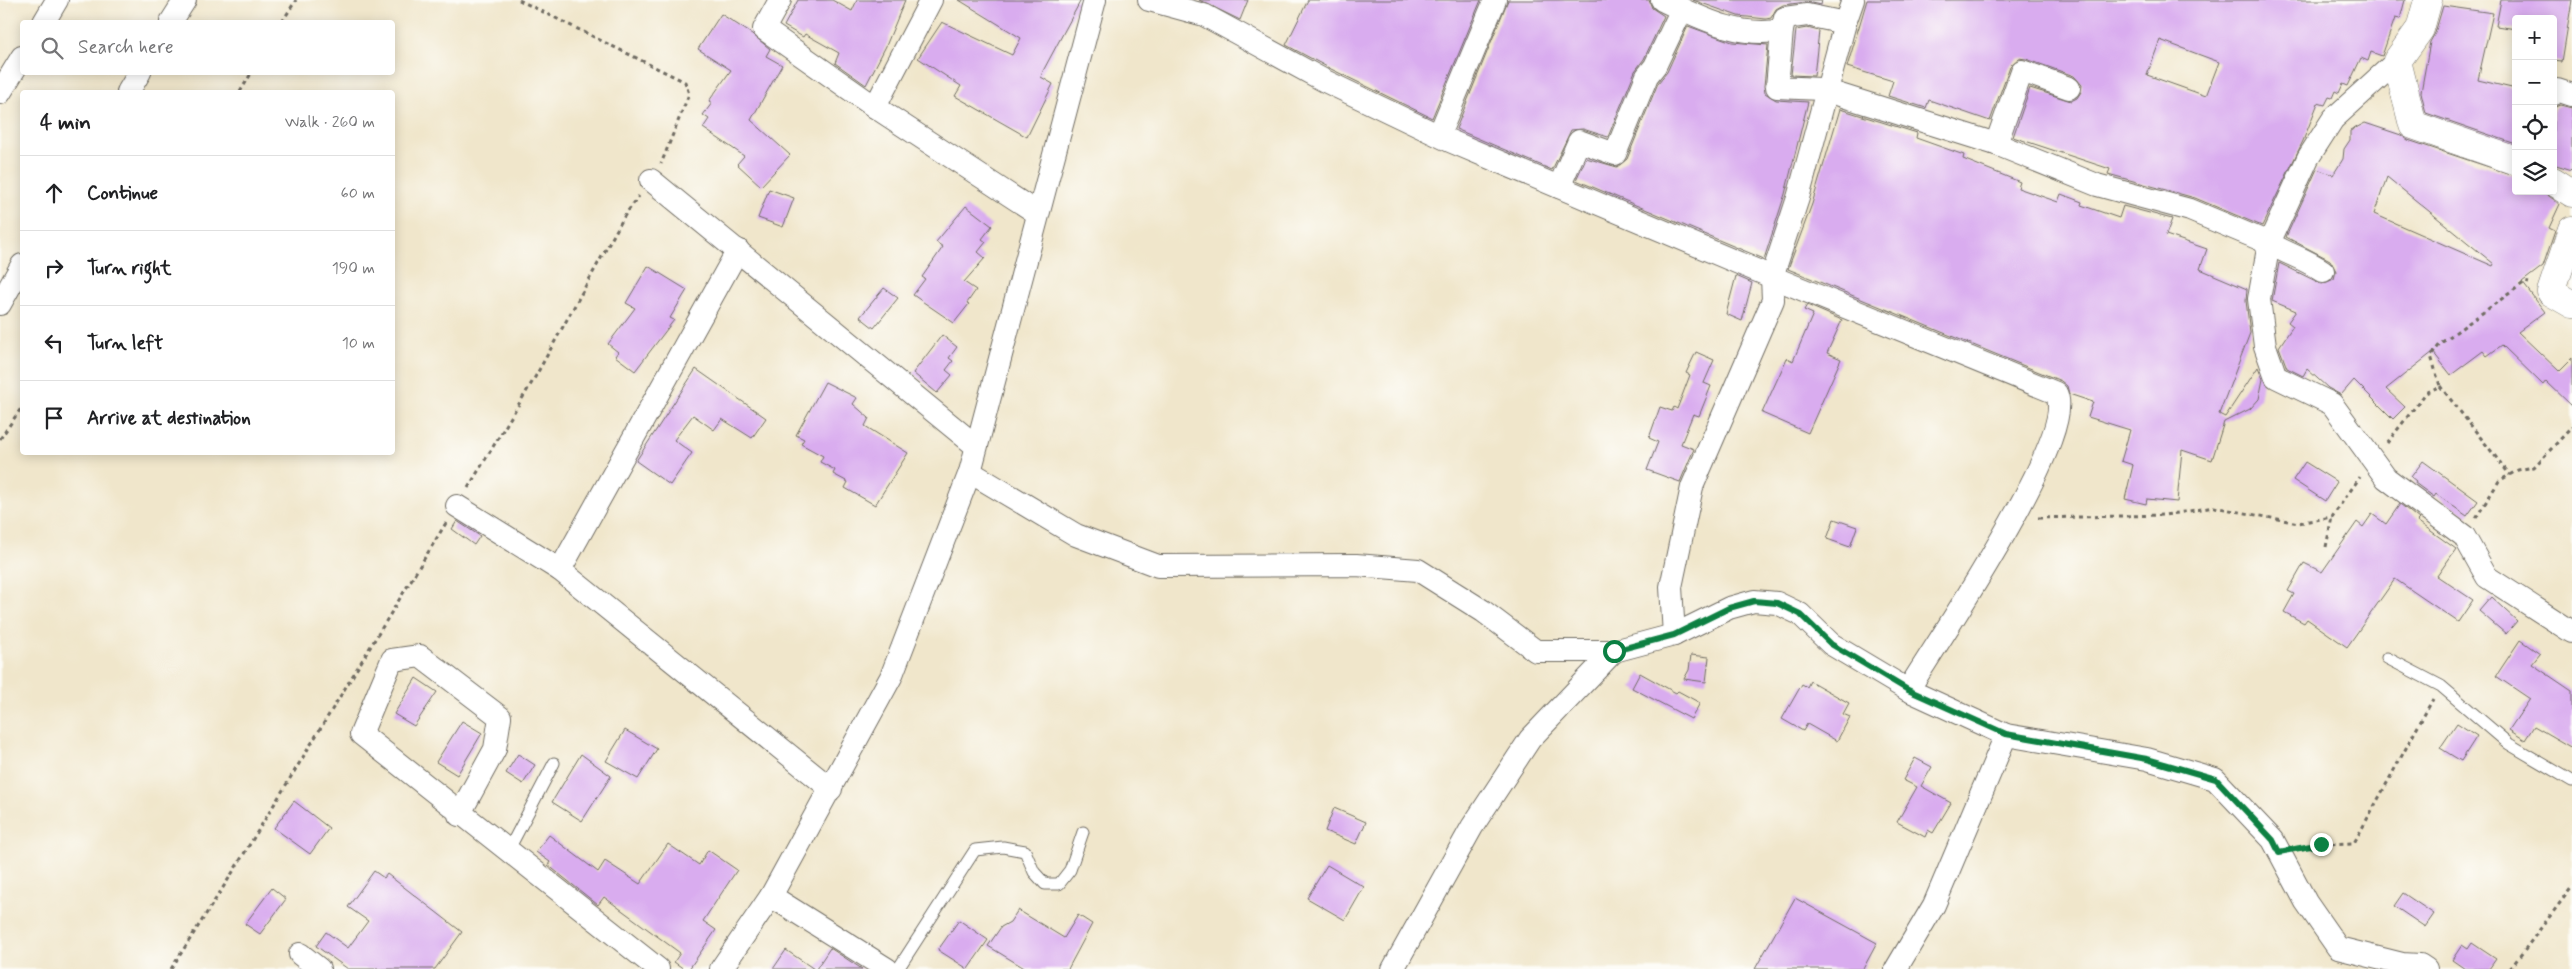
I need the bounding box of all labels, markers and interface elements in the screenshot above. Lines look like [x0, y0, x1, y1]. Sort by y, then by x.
map controls [2512, 15, 2557, 195]
button: + [2512, 15, 2557, 60]
search box [20, 20, 395, 75]
icon: search [38, 34, 66, 62]
text: Search here [78, 35, 174, 60]
button: − [2512, 60, 2557, 105]
button: locate [2512, 105, 2557, 150]
text: 4 min [40, 109, 91, 137]
text: Walk · 260 m [285, 112, 375, 133]
button: layers [2512, 150, 2557, 195]
icon: ahead [40, 179, 68, 207]
text: Continue [87, 181, 158, 206]
text: 60 m [341, 183, 375, 204]
icon: right [40, 254, 68, 282]
text: Turn right [87, 256, 171, 281]
text: 190 m [332, 258, 375, 279]
icon: left [40, 329, 68, 357]
text: Turn left [87, 331, 163, 356]
text: 10 m [342, 333, 375, 354]
icon: arrive [40, 404, 68, 432]
text: Arrive at destination [87, 406, 251, 431]
route start [1603, 640, 1626, 663]
route end [2310, 833, 2333, 856]

